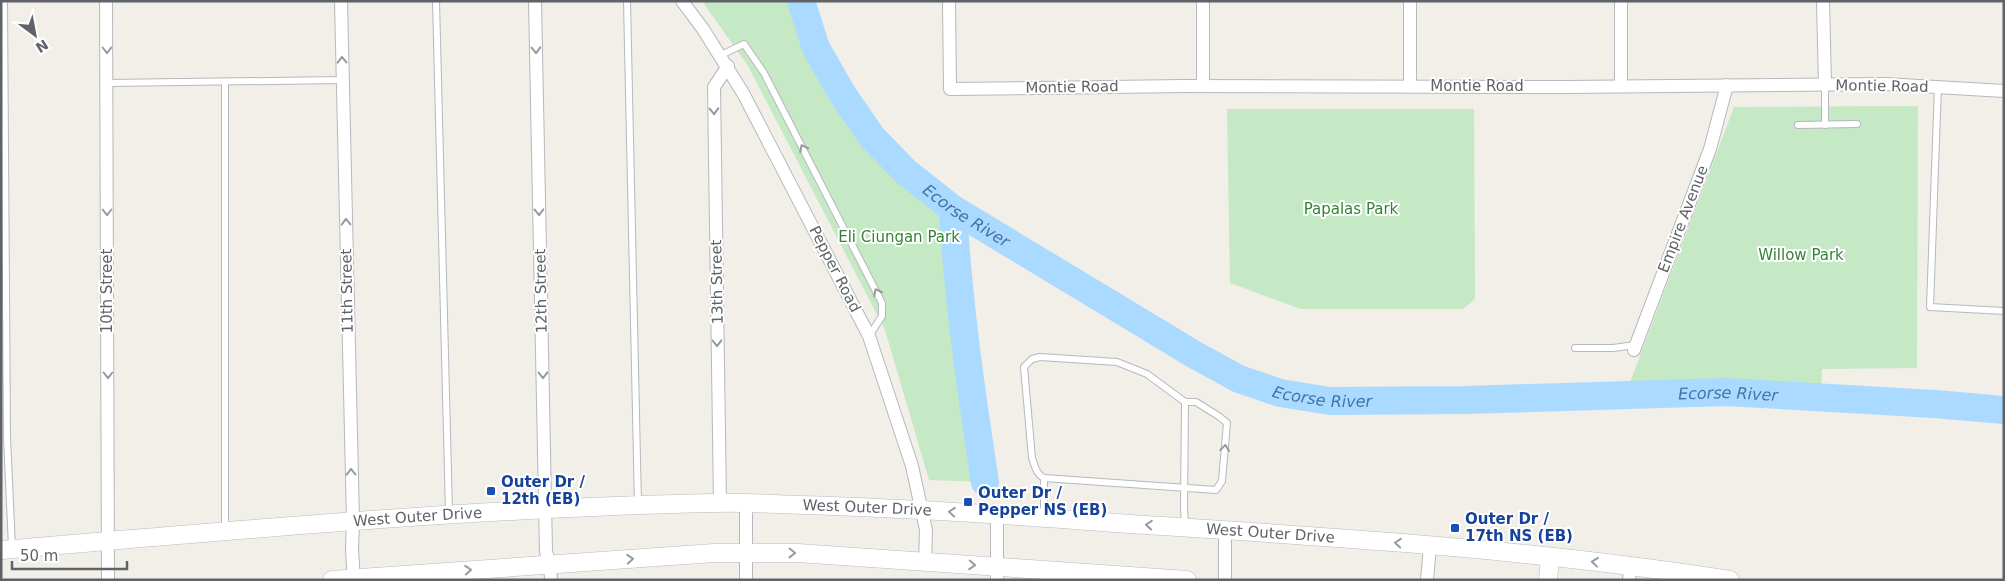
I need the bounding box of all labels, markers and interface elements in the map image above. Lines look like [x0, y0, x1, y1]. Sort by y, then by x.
north arrow [10, 10, 60, 60]
text: N [33, 36, 51, 56]
one-way arrow [101, 46, 112, 54]
one-way arrow [531, 46, 541, 54]
one-way arrow [337, 56, 348, 64]
street label: Montie Road [1835, 76, 1929, 96]
street label: Montie Road [1025, 77, 1119, 97]
street label: Montie Road [1430, 77, 1524, 95]
one-way arrow [709, 107, 720, 115]
one-way arrow [799, 144, 809, 153]
street label: Empire Avenue [1654, 163, 1712, 275]
water label: Ecorse River [919, 180, 1015, 251]
park label: Papalas Park [1304, 200, 1399, 218]
one-way arrow [102, 209, 112, 217]
one-way arrow [534, 209, 545, 217]
one-way arrow [341, 218, 351, 226]
street label: Pepper Road [806, 223, 864, 315]
park label: Eli Ciungan Park [838, 228, 960, 246]
street label: 13th Street [707, 239, 727, 325]
park label: Willow Park [1758, 246, 1844, 264]
street label: 10th Street [98, 248, 116, 333]
street label: 11th Street [337, 248, 357, 334]
street label: 12th Street [531, 248, 551, 334]
one-way arrow [873, 289, 883, 298]
one-way arrow [712, 340, 722, 347]
one-way arrow [103, 372, 113, 379]
one-way arrow [538, 372, 548, 379]
water label: Ecorse River [1270, 382, 1374, 410]
water label: Ecorse River [1678, 382, 1780, 405]
one-way arrow [1220, 444, 1231, 452]
one-way arrow [346, 468, 356, 476]
place label: Outer Dr / 12th (EB) [501, 473, 585, 508]
place label: Outer Dr / Pepper NS (EB) [978, 484, 1107, 519]
marker: Outer Dr / 12th (EB) [485, 485, 497, 497]
street label: West Outer Drive [802, 496, 932, 520]
marker: Outer Dr / Pepper NS (EB) [962, 496, 974, 508]
street label: West Outer Drive [353, 504, 483, 530]
one-way arrow [947, 506, 955, 517]
place label: Outer Dr / 17th NS (EB) [1465, 510, 1573, 545]
one-way arrow [1144, 519, 1152, 530]
street label: West Outer Drive [1205, 520, 1335, 547]
marker: Outer Dr / 17th NS (EB) [1449, 522, 1461, 534]
scale bar [12, 538, 128, 570]
one-way arrow [1394, 538, 1402, 549]
text: 50 m [20, 547, 58, 565]
one-way arrow [789, 548, 797, 558]
one-way arrow [626, 553, 634, 564]
one-way arrow [1590, 557, 1598, 568]
one-way arrow [968, 559, 976, 570]
one-way arrow [464, 564, 472, 575]

